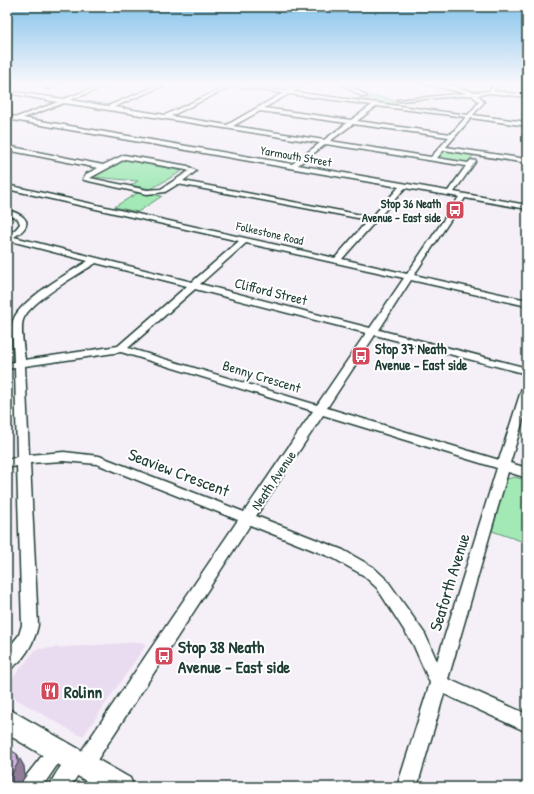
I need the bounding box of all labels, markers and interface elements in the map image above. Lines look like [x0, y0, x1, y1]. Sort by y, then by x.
street label: Yarmouth Street [259, 141, 334, 171]
place label: Stop 36 Neath Avenue - East side [362, 195, 442, 226]
bus stop icon: Stop 36 Neath Avenue - East side [444, 199, 466, 221]
street label: Folkestone Road [234, 217, 306, 249]
street label: Clifford Street [233, 273, 309, 309]
place label: Stop 37 Neath Avenue - East side [375, 339, 468, 374]
bus stop icon: Stop 37 Neath Avenue - East side [350, 345, 372, 367]
street label: Benny Crescent [220, 355, 304, 398]
street label: Seaview Crescent [125, 442, 234, 502]
street label: Neath Avenue [246, 446, 300, 513]
street label: Seaforth Avenue [423, 530, 475, 634]
place label: Stop 38 Neath Avenue - East side [178, 635, 290, 678]
bus stop icon: Stop 38 Neath Avenue - East side [153, 645, 175, 667]
restaurant icon: Rolinn [39, 680, 61, 702]
place label: Rolinn [64, 680, 103, 703]

